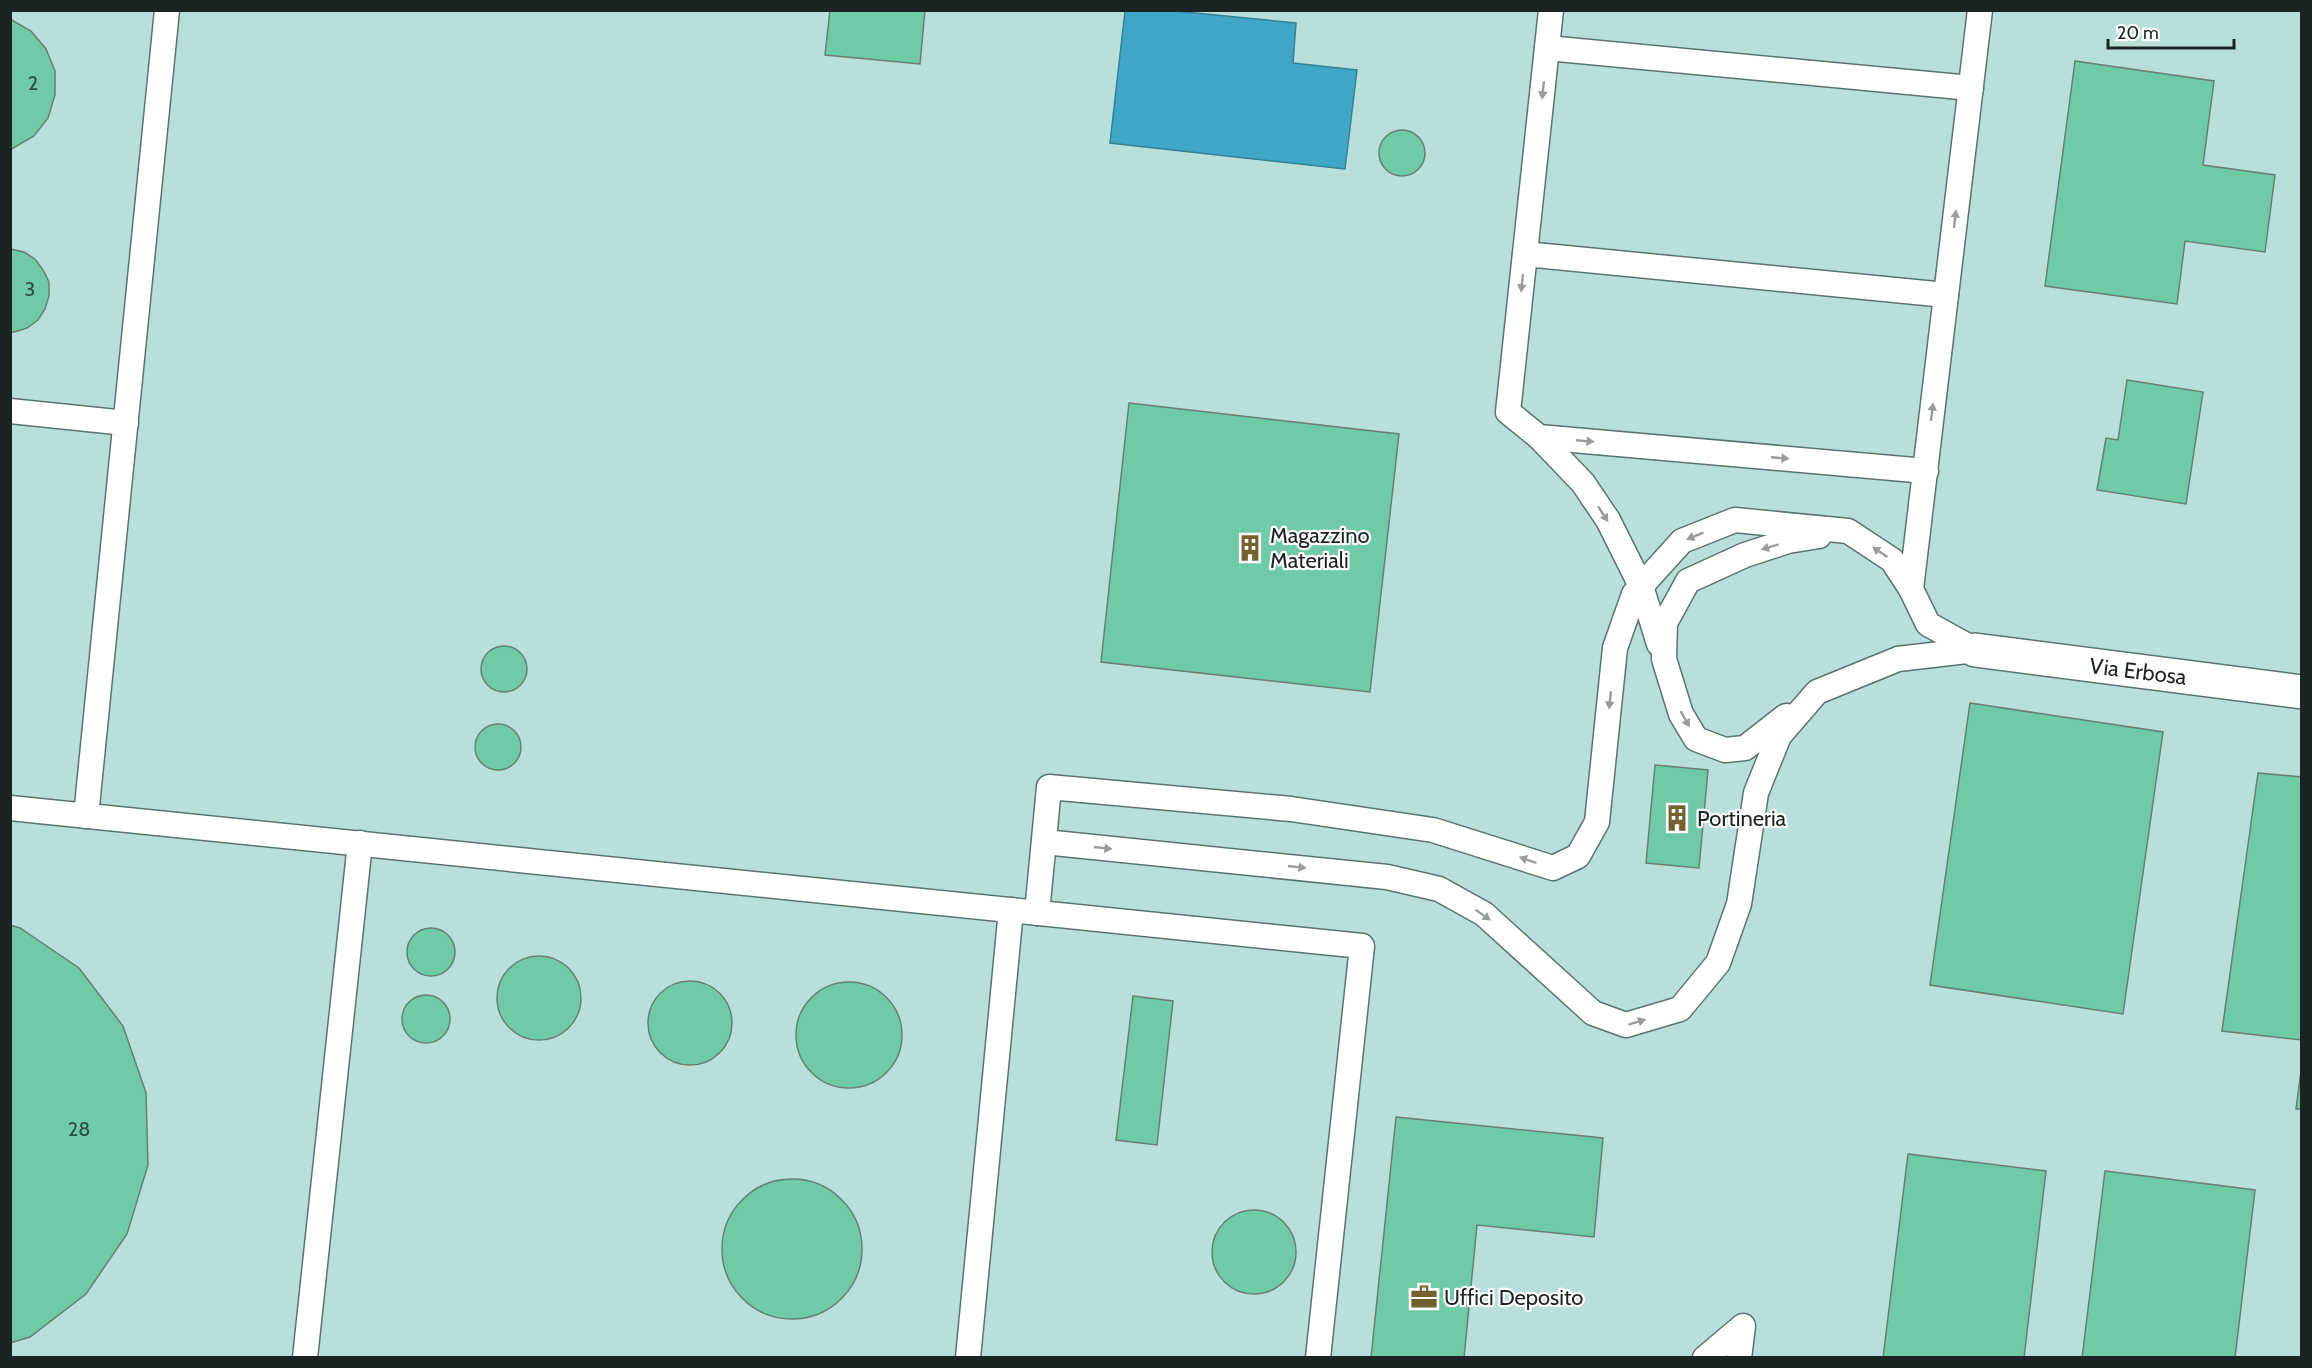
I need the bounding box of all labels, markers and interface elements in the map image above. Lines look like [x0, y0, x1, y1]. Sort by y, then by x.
scale bar [2108, 12, 2234, 50]
text: 20 m [2117, 22, 2159, 44]
house number: 2 [28, 71, 38, 95]
one-way arrow [1538, 80, 1548, 99]
one-way arrow [1950, 209, 1960, 228]
one-way arrow [1517, 274, 1527, 293]
house number: 3 [25, 277, 35, 301]
one-way arrow [1928, 403, 1937, 422]
one-way arrow [1576, 436, 1595, 446]
one-way arrow [1770, 453, 1789, 463]
one-way arrow [1597, 505, 1609, 521]
place label: Magazzino Materiali [1270, 522, 1370, 574]
one-way arrow [1686, 532, 1704, 541]
building icon: Magazzino Materiali [1235, 533, 1265, 563]
one-way arrow [1761, 543, 1779, 552]
one-way arrow [1872, 547, 1888, 558]
street label: Via Erbosa [2088, 652, 2188, 691]
one-way arrow [1605, 691, 1614, 710]
one-way arrow [1680, 711, 1690, 728]
building icon: Portineria [1662, 803, 1692, 833]
place label: Portineria [1697, 805, 1787, 832]
one-way arrow [1093, 843, 1112, 853]
one-way arrow [1519, 854, 1537, 864]
one-way arrow [1287, 862, 1306, 872]
one-way arrow [1474, 909, 1490, 921]
one-way arrow [1628, 1017, 1646, 1026]
house number: 28 [68, 1117, 90, 1141]
office icon: Uffici Deposito [1409, 1282, 1439, 1312]
place label: Uffici Deposito [1444, 1284, 1583, 1311]

